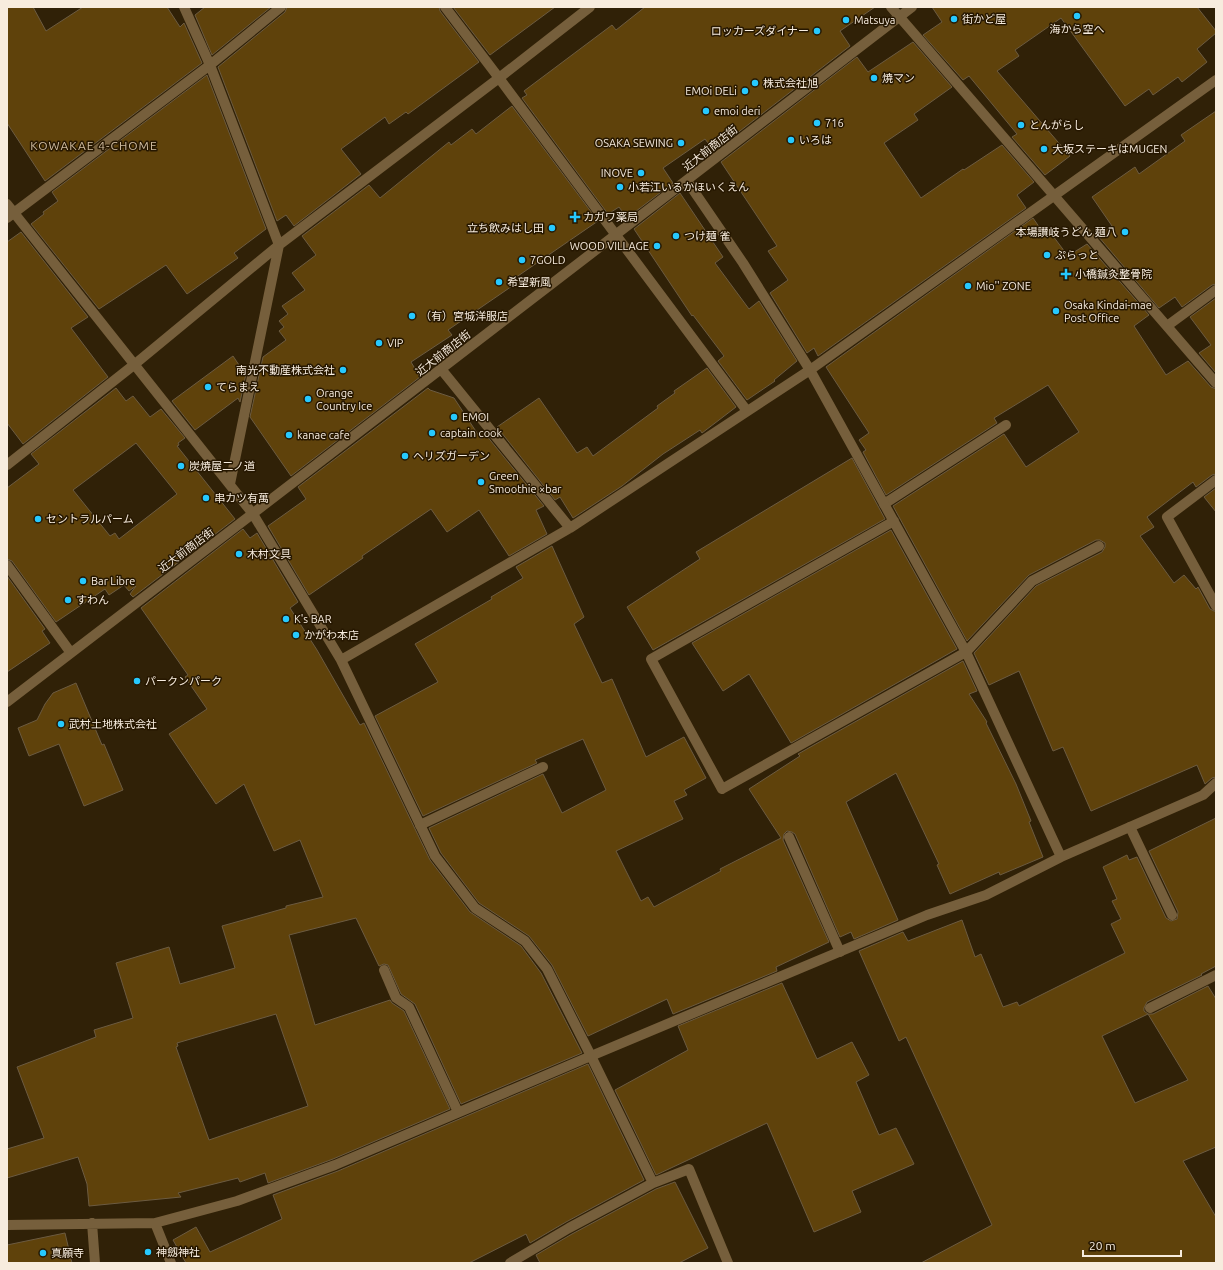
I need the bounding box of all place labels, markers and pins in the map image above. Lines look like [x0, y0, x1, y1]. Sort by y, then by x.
marker: 海から空へ [1072, 11, 1082, 21]
place label: 街かど屋 [962, 13, 1006, 25]
place label: Matsuya [854, 14, 896, 26]
marker: 街かど屋 [949, 14, 959, 24]
marker: Matsuya [841, 15, 851, 25]
place label: 海から空へ [1050, 23, 1105, 35]
place label: ロッカーズダイナー [711, 25, 809, 37]
marker: ロッカーズダイナー [812, 26, 822, 36]
place label: 焼マン [882, 72, 915, 84]
marker: 焼マン [869, 73, 879, 83]
place label: 株式会社旭 [763, 77, 818, 89]
marker: 株式会社旭 [750, 78, 760, 88]
place label: EMOi DELi [685, 85, 737, 97]
marker: EMOi DELi [740, 86, 750, 96]
place label: emoi deri [714, 105, 761, 117]
marker: emoi deri [701, 106, 711, 116]
place label: 716 [825, 117, 844, 129]
marker: 716 [812, 118, 822, 128]
place label: とんがらし [1029, 119, 1084, 131]
marker: とんがらし [1016, 120, 1026, 130]
place label: いろは [799, 134, 832, 146]
marker: いろは [786, 135, 796, 145]
place label: OSAKA SEWING [595, 137, 673, 149]
marker: OSAKA SEWING [676, 138, 686, 148]
place label: 大坂ステーキはMUGEN [1052, 143, 1167, 155]
marker: 大坂ステーキはMUGEN [1039, 144, 1049, 154]
place label: INOVE [601, 167, 633, 179]
marker: INOVE [636, 168, 646, 178]
place label: 小若江いるかほいくえん [628, 181, 749, 193]
marker: 小若江いるかほいくえん [615, 182, 625, 192]
place label: カガワ薬局 [583, 211, 638, 223]
marker: カガワ薬局 [570, 212, 580, 222]
place label: 立ち飲みはし田 [467, 222, 544, 234]
marker: 立ち飲みはし田 [547, 223, 557, 233]
place label: 本場讃岐うどん 麺八 [1015, 226, 1117, 238]
marker: 本場讃岐うどん 麺八 [1120, 227, 1130, 237]
place label: つけ麺 雀 [684, 230, 731, 242]
marker: つけ麺 雀 [671, 231, 681, 241]
place label: WOOD VILLAGE [570, 240, 649, 252]
marker: WOOD VILLAGE [652, 241, 662, 251]
place label: ぷらっと [1055, 249, 1099, 261]
marker: ぷらっと [1042, 250, 1052, 260]
place label: 7GOLD [530, 254, 566, 266]
marker: 7GOLD [517, 255, 527, 265]
marker: 小橋鍼灸整骨院 [1060, 268, 1072, 280]
place label: 小橋鍼灸整骨院 [1075, 268, 1152, 280]
place label: 希望新風 [507, 276, 551, 288]
marker: 希望新風 [494, 277, 504, 287]
place label: Mio'' ZONE [976, 280, 1031, 292]
marker: Mio'' ZONE [963, 281, 973, 291]
place label: Osaka Kindai-mae Post Office [1064, 299, 1152, 324]
marker: Osaka Kindai-mae Post Office [1051, 306, 1061, 316]
place label: （有）宮城洋服店 [420, 310, 508, 322]
marker: （有）宮城洋服店 [407, 311, 417, 321]
place label: VIP [387, 337, 404, 349]
marker: VIP [374, 338, 384, 348]
place label: 南光不動産株式会社 [236, 364, 335, 376]
marker: 南光不動産株式会社 [338, 365, 348, 375]
place label: てらまえ [216, 381, 260, 393]
marker: てらまえ [203, 382, 213, 392]
place label: Orange Country Ice [316, 387, 372, 412]
marker: Orange Country Ice [303, 394, 313, 404]
place label: EMOI [462, 411, 489, 423]
marker: EMOI [449, 412, 459, 422]
place label: captain cook [440, 427, 503, 439]
marker: captain cook [427, 428, 437, 438]
place label: kanae cafe [297, 429, 350, 441]
marker: kanae cafe [284, 430, 294, 440]
place label: ヘリズガーデン [413, 450, 490, 462]
marker: ヘリズガーデン [400, 451, 410, 461]
place label: 炭焼屋二ノ道 [189, 460, 255, 472]
marker: 炭焼屋二ノ道 [176, 461, 186, 471]
place label: Green Smoothie ×bar [489, 470, 562, 495]
marker: Green Smoothie ×bar [476, 477, 486, 487]
place label: 串カツ有萬 [214, 492, 269, 504]
marker: 串カツ有萬 [201, 493, 211, 503]
place label: セントラルパーム [46, 513, 134, 525]
marker: セントラルパーム [33, 514, 43, 524]
place label: 木村文具 [247, 548, 291, 560]
marker: 木村文具 [234, 549, 244, 559]
place label: Bar Libre [91, 575, 135, 587]
marker: Bar Libre [78, 576, 88, 586]
place label: すわん [76, 594, 109, 606]
marker: すわん [63, 595, 73, 605]
place label: K's BAR [294, 613, 332, 625]
marker: K's BAR [281, 614, 291, 624]
place label: かがわ本店 [304, 629, 359, 641]
marker: かがわ本店 [291, 630, 301, 640]
place label: パークンパーク [145, 675, 222, 687]
marker: パークンパーク [132, 676, 142, 686]
place label: 武村土地株式会社 [69, 718, 157, 730]
marker: 武村土地株式会社 [56, 719, 66, 729]
place label: 神劔神社 [156, 1246, 200, 1258]
place label: 真願寺 [51, 1247, 84, 1259]
marker: 神劔神社 [143, 1247, 153, 1257]
marker: 真願寺 [38, 1248, 48, 1258]

